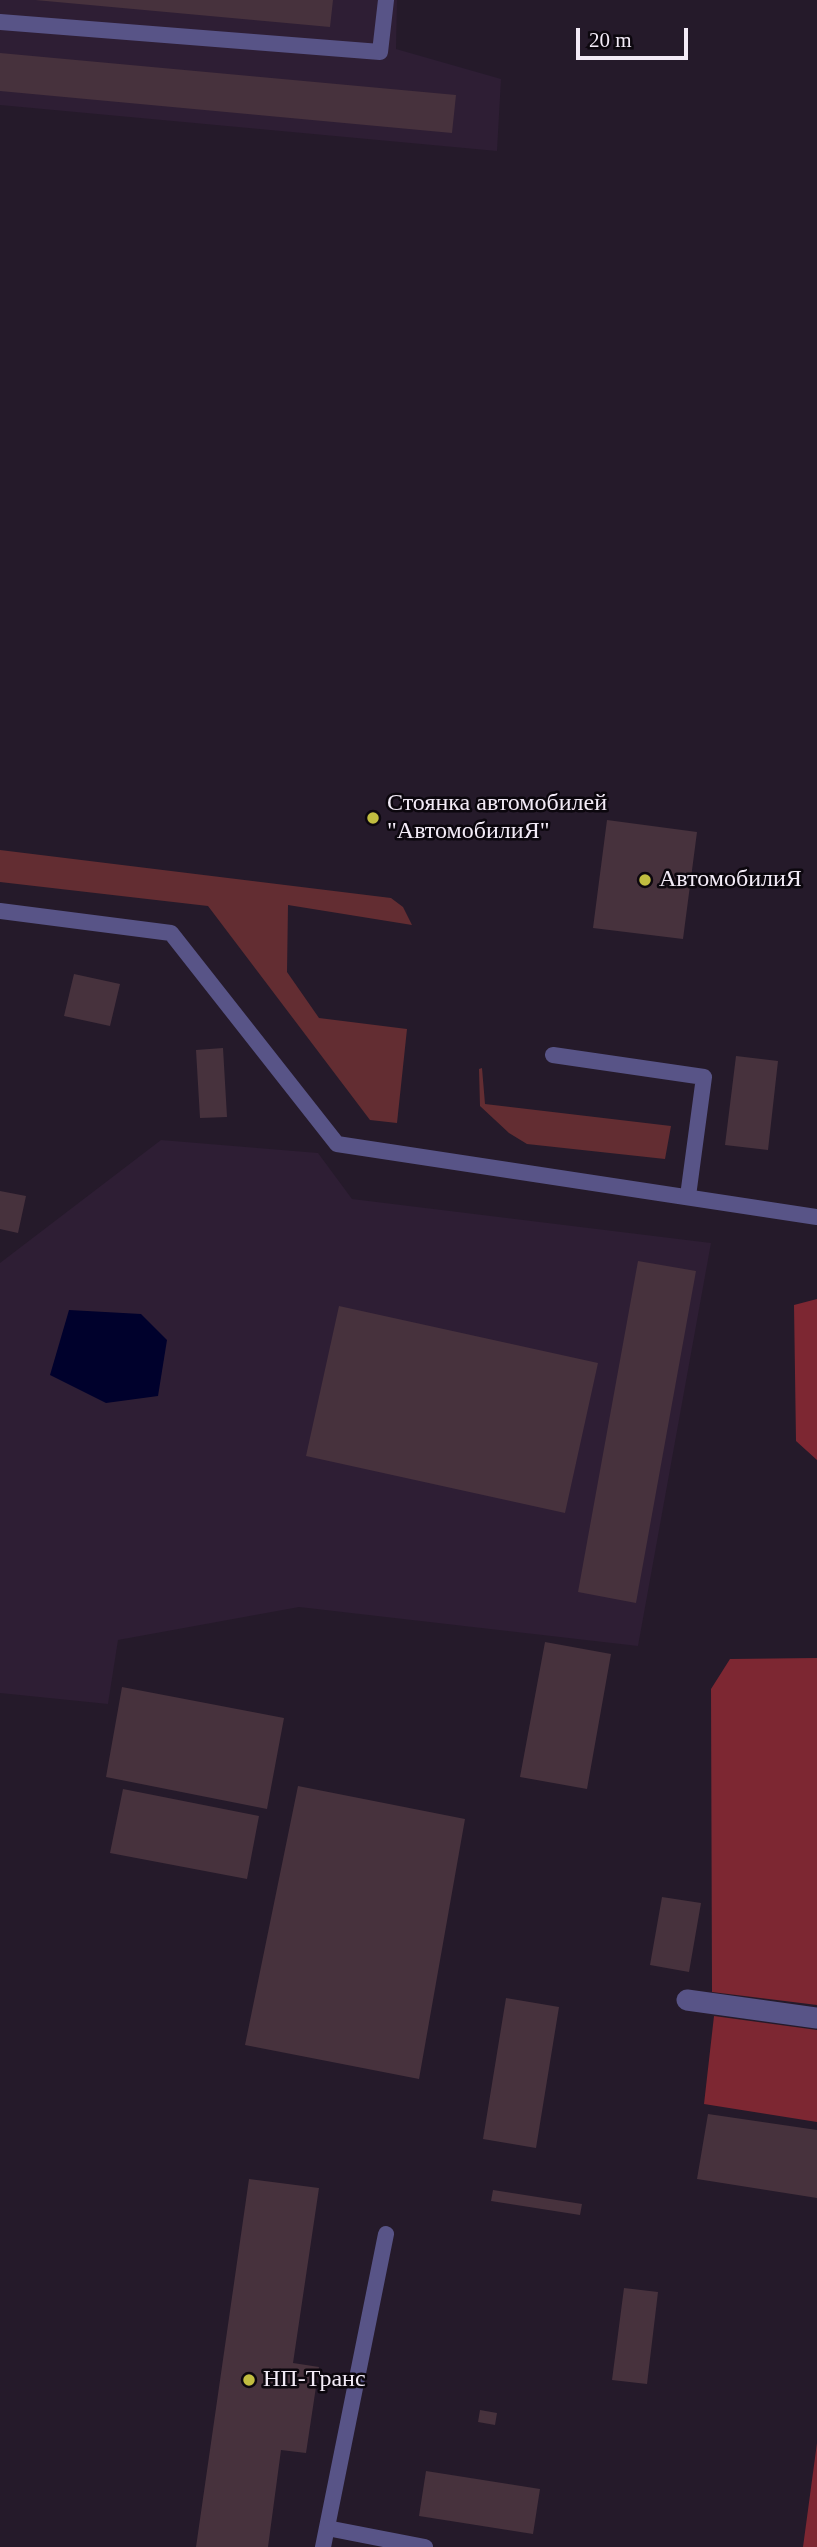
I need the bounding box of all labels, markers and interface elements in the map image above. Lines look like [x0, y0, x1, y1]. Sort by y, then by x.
scale bar [579, 14, 691, 58]
text: 20 m [589, 28, 632, 52]
place label: Стоянка автомобилей "АвтомобилиЯ" [387, 790, 607, 846]
marker: Стоянка автомобилей "АвтомобилиЯ" [365, 810, 381, 826]
place label: АвтомобилиЯ [659, 866, 802, 894]
marker: АвтомобилиЯ [637, 872, 653, 888]
place label: НП-Транс [263, 2366, 366, 2394]
marker: НП-Транс [241, 2372, 257, 2388]

